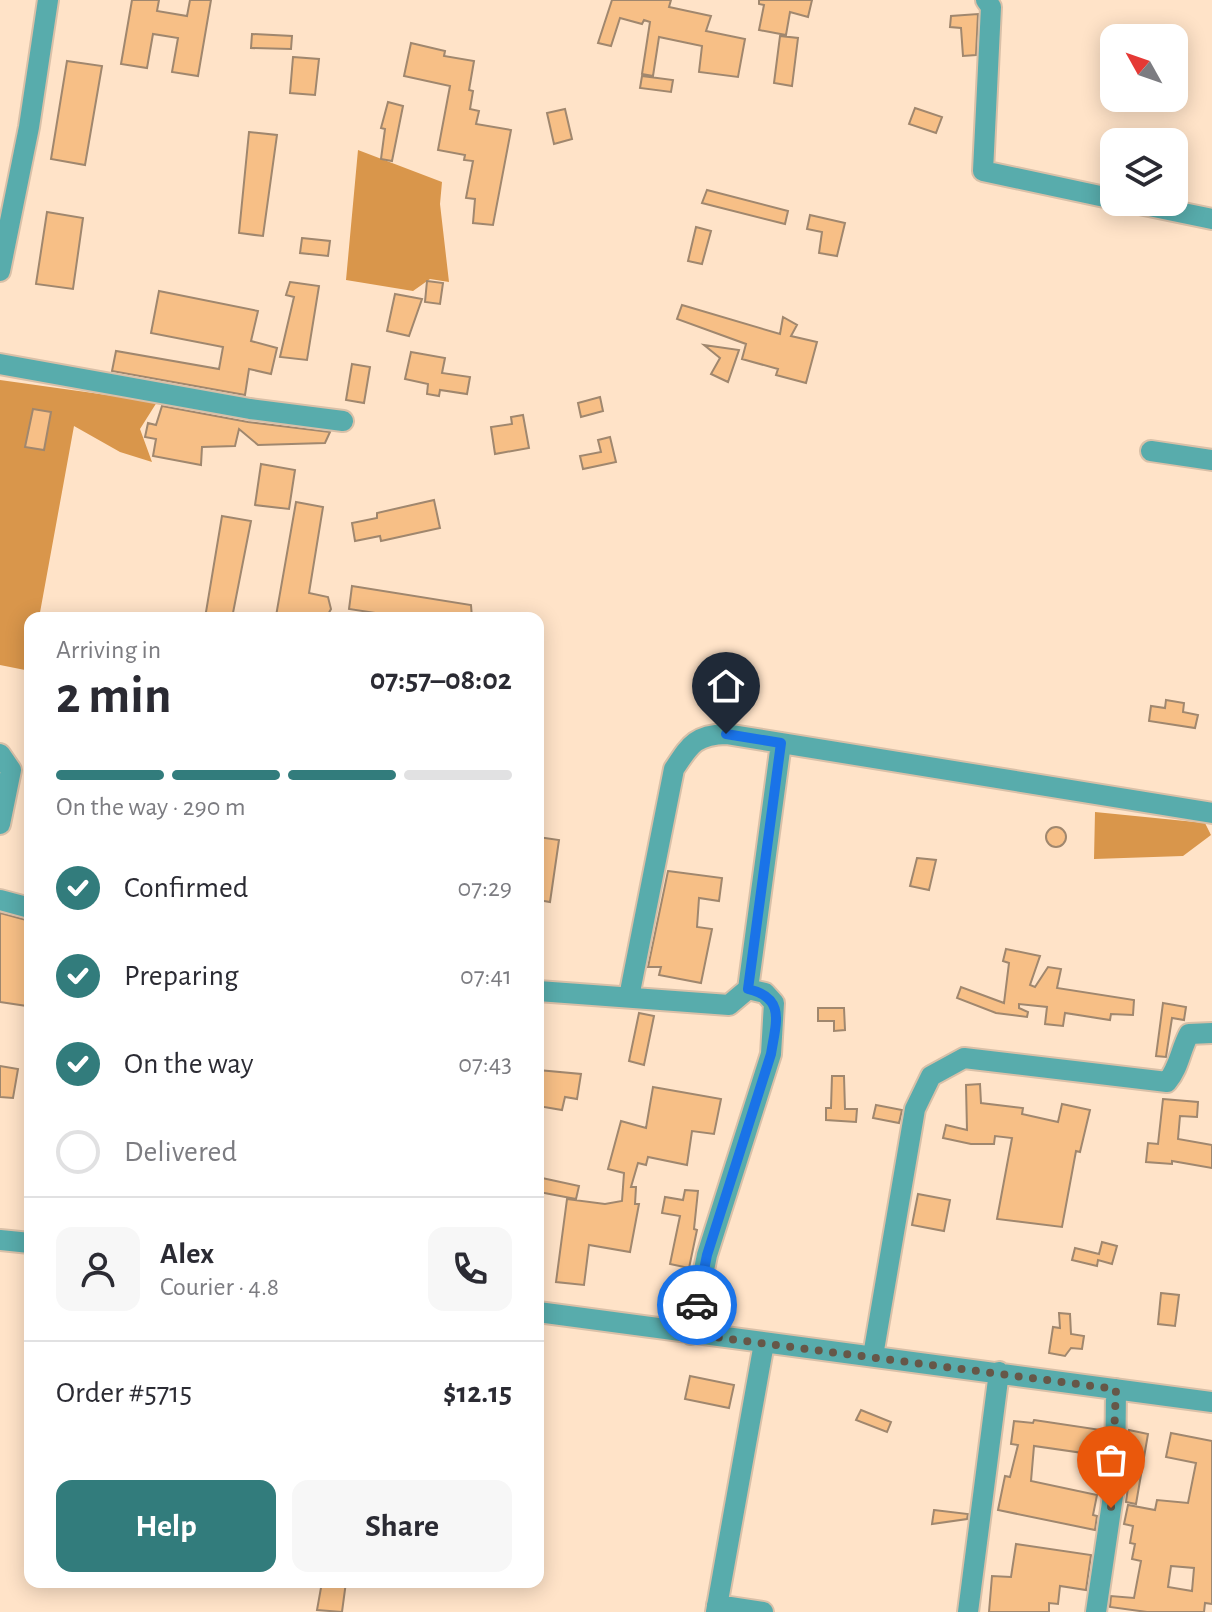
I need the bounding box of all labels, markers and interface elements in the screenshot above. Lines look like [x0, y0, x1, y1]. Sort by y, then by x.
north arrow [1100, 24, 1188, 112]
map controls [1100, 24, 1188, 216]
button: layers [1100, 128, 1188, 216]
text: Arriving in [56, 637, 161, 663]
pin [692, 652, 760, 734]
icon: home [704, 664, 748, 708]
text: 07:57–08:02 [370, 665, 512, 695]
text: 2 min [56, 670, 171, 722]
text: On the way · 290 m [56, 794, 246, 820]
icon: check [56, 866, 100, 910]
text: Confirmed [124, 873, 248, 903]
text: 07:29 [457, 875, 512, 901]
icon: check [56, 954, 100, 998]
text: Preparing [124, 961, 239, 991]
text: 07:41 [460, 963, 512, 989]
icon: check [56, 1042, 100, 1086]
text: On the way [124, 1049, 253, 1079]
text: 07:43 [458, 1051, 512, 1077]
text: Delivered [124, 1137, 237, 1167]
button: person [56, 1227, 140, 1311]
button: phone [428, 1227, 512, 1311]
text: Alex [160, 1239, 214, 1269]
courier [657, 1265, 737, 1345]
text: Courier · 4.8 [160, 1274, 279, 1300]
icon: car [675, 1283, 719, 1327]
text: Order #5715 [56, 1378, 192, 1408]
text: $12.15 [443, 1378, 512, 1408]
pin [1077, 1426, 1145, 1508]
icon: bag [1089, 1438, 1133, 1482]
button: Help [56, 1480, 276, 1572]
button: Share [292, 1480, 512, 1572]

